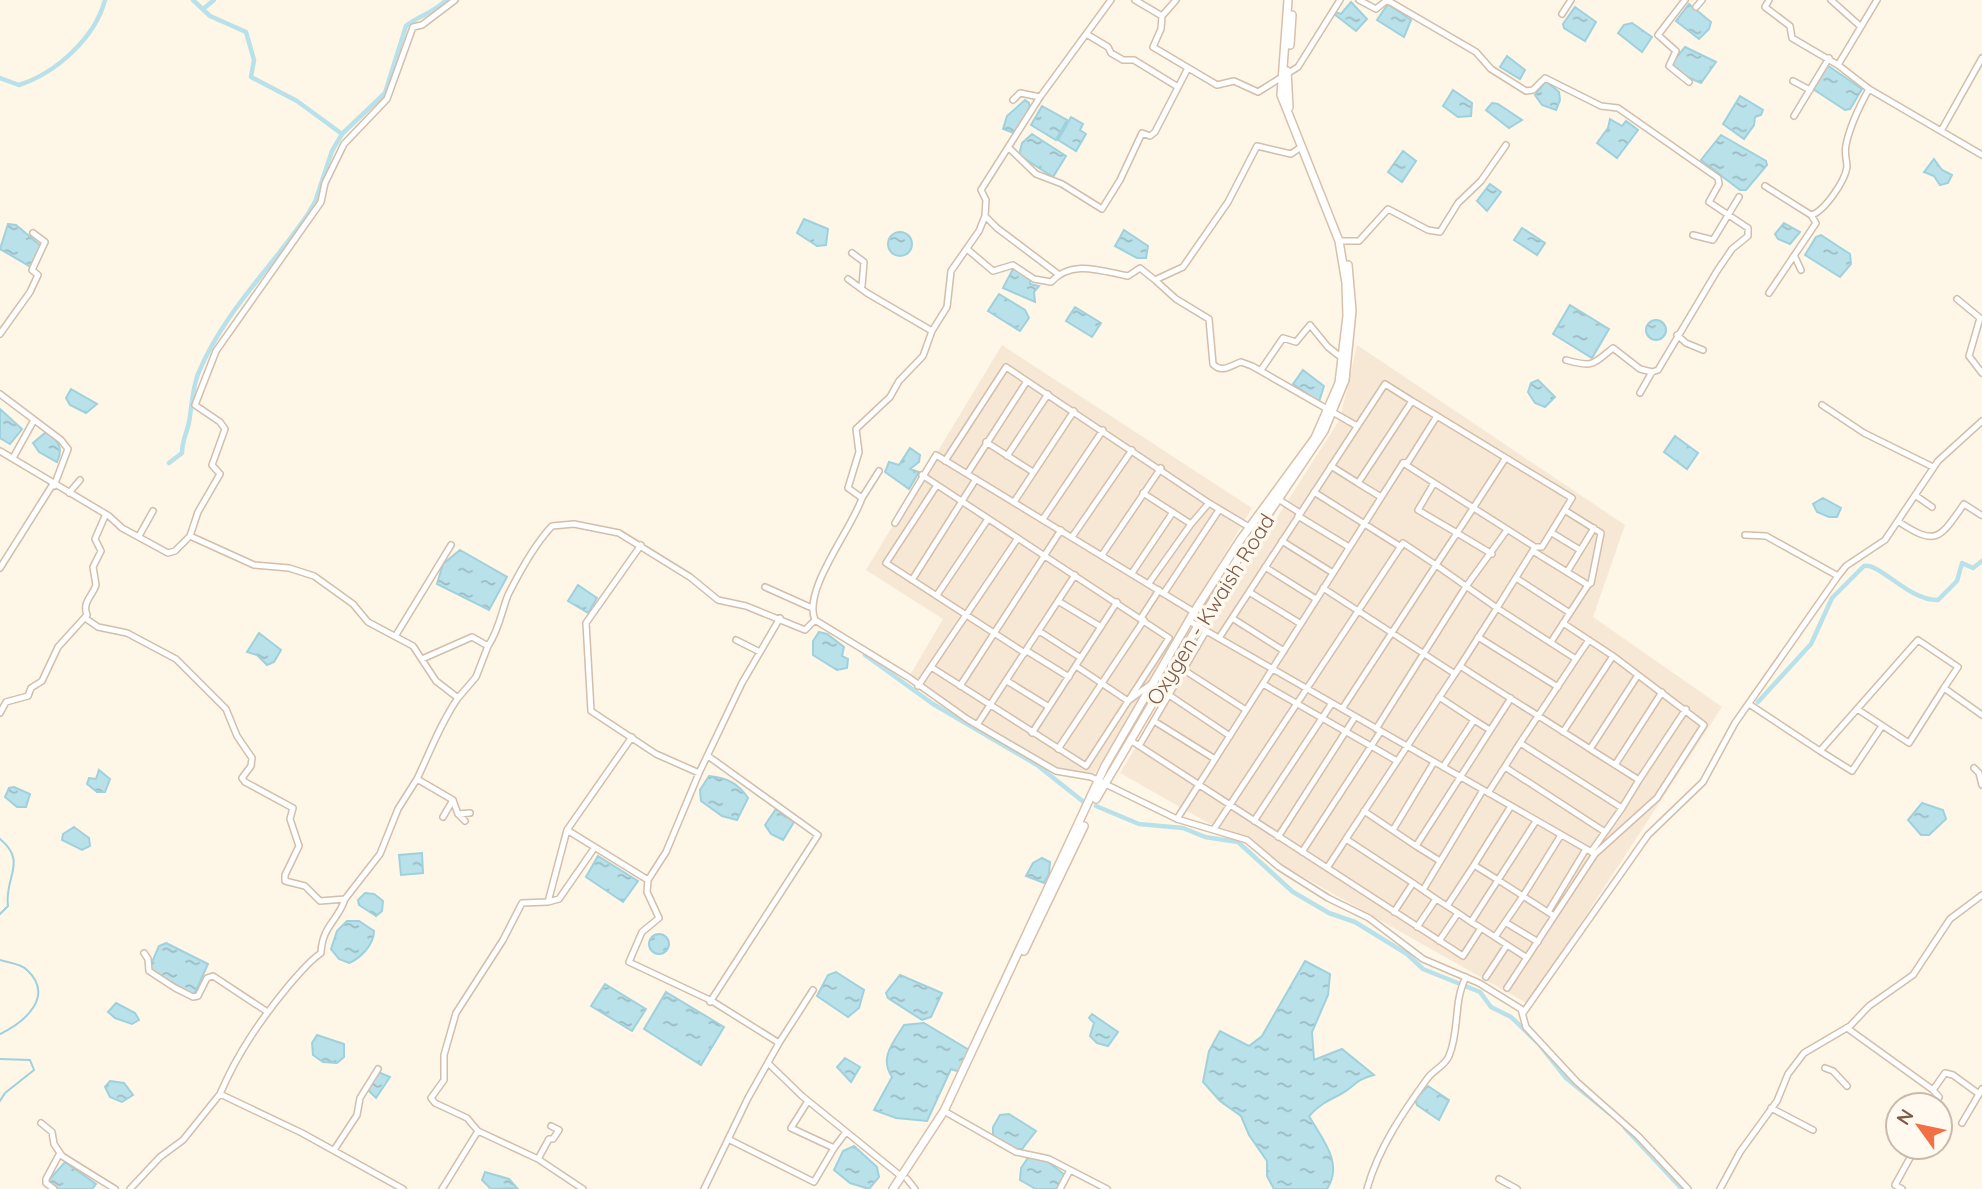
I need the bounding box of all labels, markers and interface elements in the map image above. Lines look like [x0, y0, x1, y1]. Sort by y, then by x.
street label: Oxygen - Kwaish Road [1141, 509, 1279, 709]
north arrow [1884, 1091, 1954, 1161]
text: N [1891, 1104, 1919, 1129]

